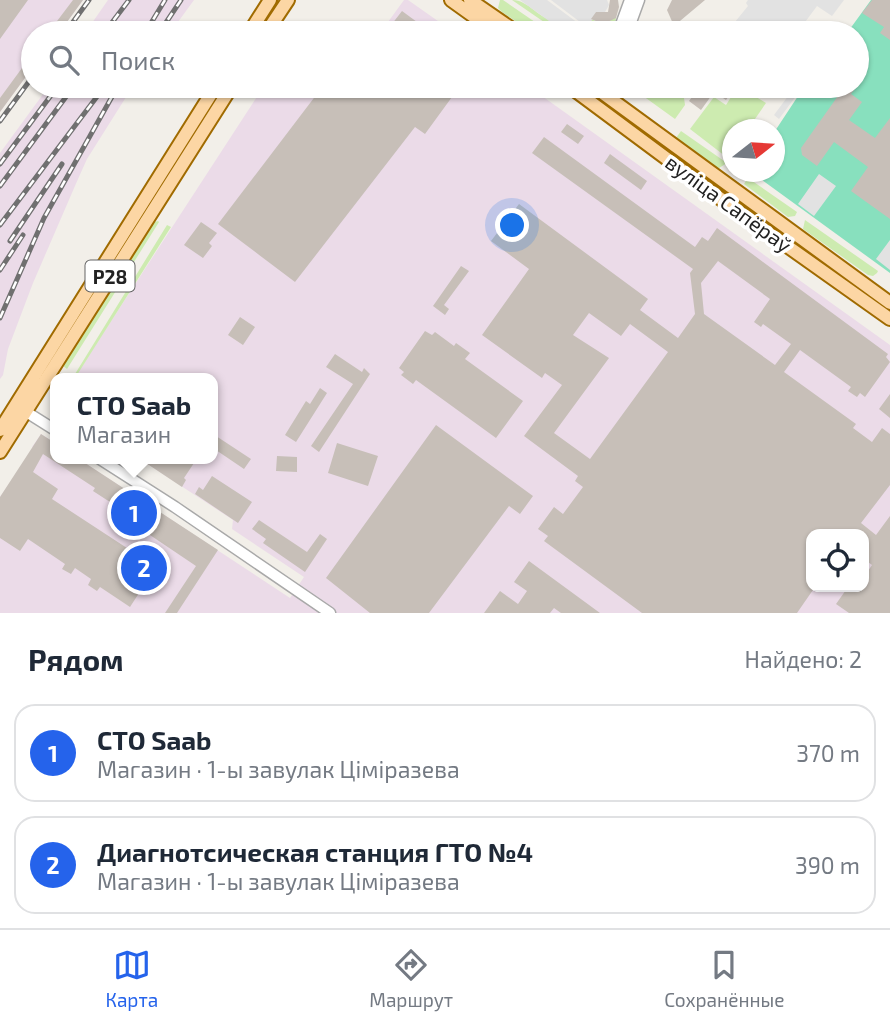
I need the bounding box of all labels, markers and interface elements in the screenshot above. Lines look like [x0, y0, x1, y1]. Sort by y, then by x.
search box [21, 21, 869, 98]
icon: search [45, 41, 83, 79]
text: Поиск [101, 44, 175, 75]
north arrow [722, 119, 785, 182]
street label: вуліца Сапёраў [660, 149, 797, 258]
your location [495, 208, 529, 242]
road number: Р28 [86, 260, 134, 292]
popup [50, 373, 218, 464]
text: СТО Saab [77, 389, 191, 420]
text: Магазин [77, 420, 171, 448]
pin: 1 [111, 487, 157, 539]
map controls [806, 529, 869, 592]
button: locate [806, 529, 869, 592]
pin: 2 [121, 542, 167, 594]
text: Рядом [28, 641, 124, 677]
text: Найдено: 2 [745, 645, 862, 673]
text: СТО Saab [97, 724, 212, 755]
text: 1 [48, 739, 58, 767]
text: 370 m [796, 739, 860, 767]
text: Магазин · 1-ы завулак Ціміразева [97, 755, 460, 783]
text: Диагнотсическая станция ГТО №4 [97, 836, 533, 867]
text: 2 [46, 851, 60, 879]
text: 390 m [795, 851, 860, 879]
text: Магазин · 1-ы завулак Ціміразева [97, 867, 460, 895]
tab: Карта [105, 946, 158, 1011]
tab: Маршрут [369, 946, 453, 1011]
tab: Сохранённые [664, 946, 785, 1011]

